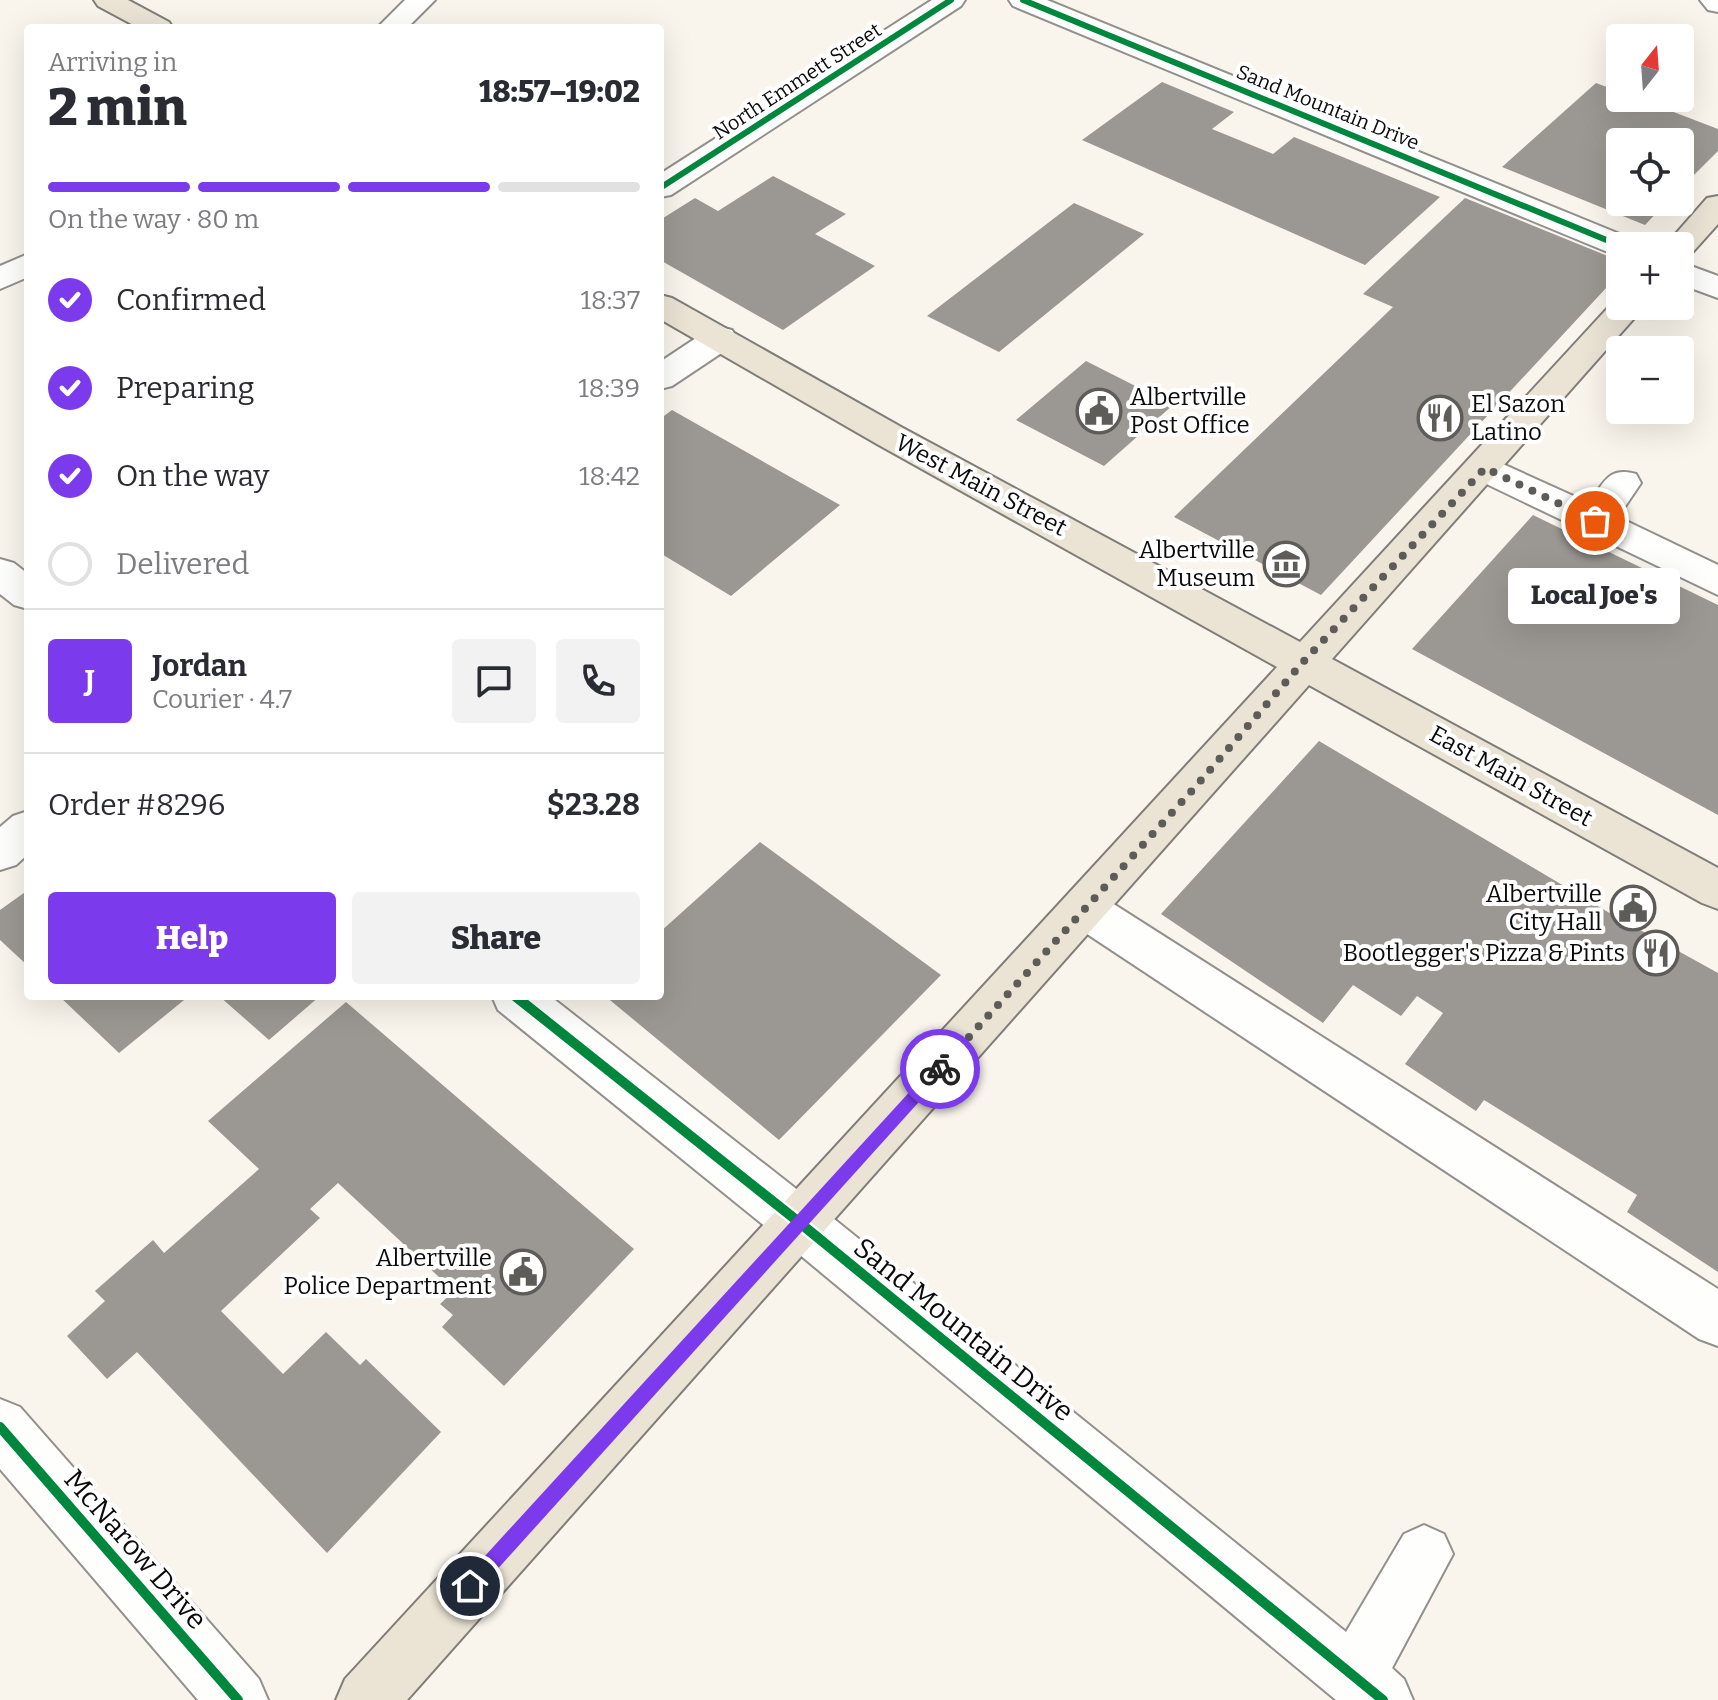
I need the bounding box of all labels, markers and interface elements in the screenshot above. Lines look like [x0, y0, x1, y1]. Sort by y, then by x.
street label: North Emmett Street [708, 18, 886, 144]
north arrow [1606, 24, 1694, 112]
map controls [1606, 24, 1694, 424]
text: Arriving in [48, 47, 177, 78]
street label: Sand Mountain Drive [1233, 59, 1423, 155]
text: 18:57–19:02 [479, 74, 640, 110]
text: 2 min [48, 76, 187, 139]
button: locate [1606, 128, 1694, 216]
text: On the way · 80 m [48, 204, 259, 235]
button: + [1606, 232, 1694, 320]
icon: check [48, 278, 92, 322]
text: Confirmed [116, 282, 266, 318]
text: 18:37 [580, 285, 640, 316]
button: − [1606, 336, 1694, 424]
icon: check [48, 366, 92, 410]
text: Preparing [116, 370, 254, 406]
text: 18:39 [578, 373, 640, 404]
place label: Albertville Post Office [1130, 383, 1250, 439]
public building icon: Albertville Post Office [1075, 387, 1123, 435]
place label: El Sazon Latino [1471, 390, 1565, 446]
restaurant icon: El Sazon Latino [1416, 394, 1464, 442]
street label: West Main Street [891, 428, 1072, 542]
icon: check [48, 454, 92, 498]
text: On the way [116, 458, 269, 494]
text: 18:42 [579, 461, 640, 492]
pin [1561, 487, 1629, 555]
icon: bag [1573, 499, 1617, 543]
place label: Albertville Museum [1139, 536, 1255, 592]
museum icon: Albertville Museum [1262, 540, 1310, 588]
text: Delivered [116, 546, 249, 582]
callout: Local Joe's [1509, 569, 1681, 625]
text: Local Joe's [1531, 580, 1657, 611]
button: chat [452, 639, 536, 723]
button: phone [556, 639, 640, 723]
text: Jordan [152, 648, 247, 684]
text: J [85, 663, 95, 699]
text: Courier · 4.7 [152, 684, 292, 715]
street label: East Main Street [1425, 720, 1597, 832]
text: Order #8296 [48, 787, 225, 823]
text: $23.28 [547, 787, 640, 823]
place label: Albertville City Hall [1486, 880, 1602, 936]
public building icon: Albertville City Hall [1609, 884, 1657, 932]
button: Help [48, 892, 336, 984]
button: Share [352, 892, 640, 984]
restaurant icon: Bootlegger's Pizza & Pints [1632, 929, 1680, 977]
place label: Bootlegger's Pizza & Pints [1343, 939, 1625, 967]
courier [900, 1029, 980, 1109]
icon: bike [918, 1047, 962, 1091]
street label: Sand Mountain Drive [847, 1231, 1080, 1428]
place label: Albertville Police Department [284, 1244, 492, 1300]
public building icon: Albertville Police Department [499, 1248, 547, 1296]
street label: McNarow Drive [58, 1463, 214, 1636]
pin [436, 1552, 504, 1620]
icon: home [448, 1564, 492, 1608]

